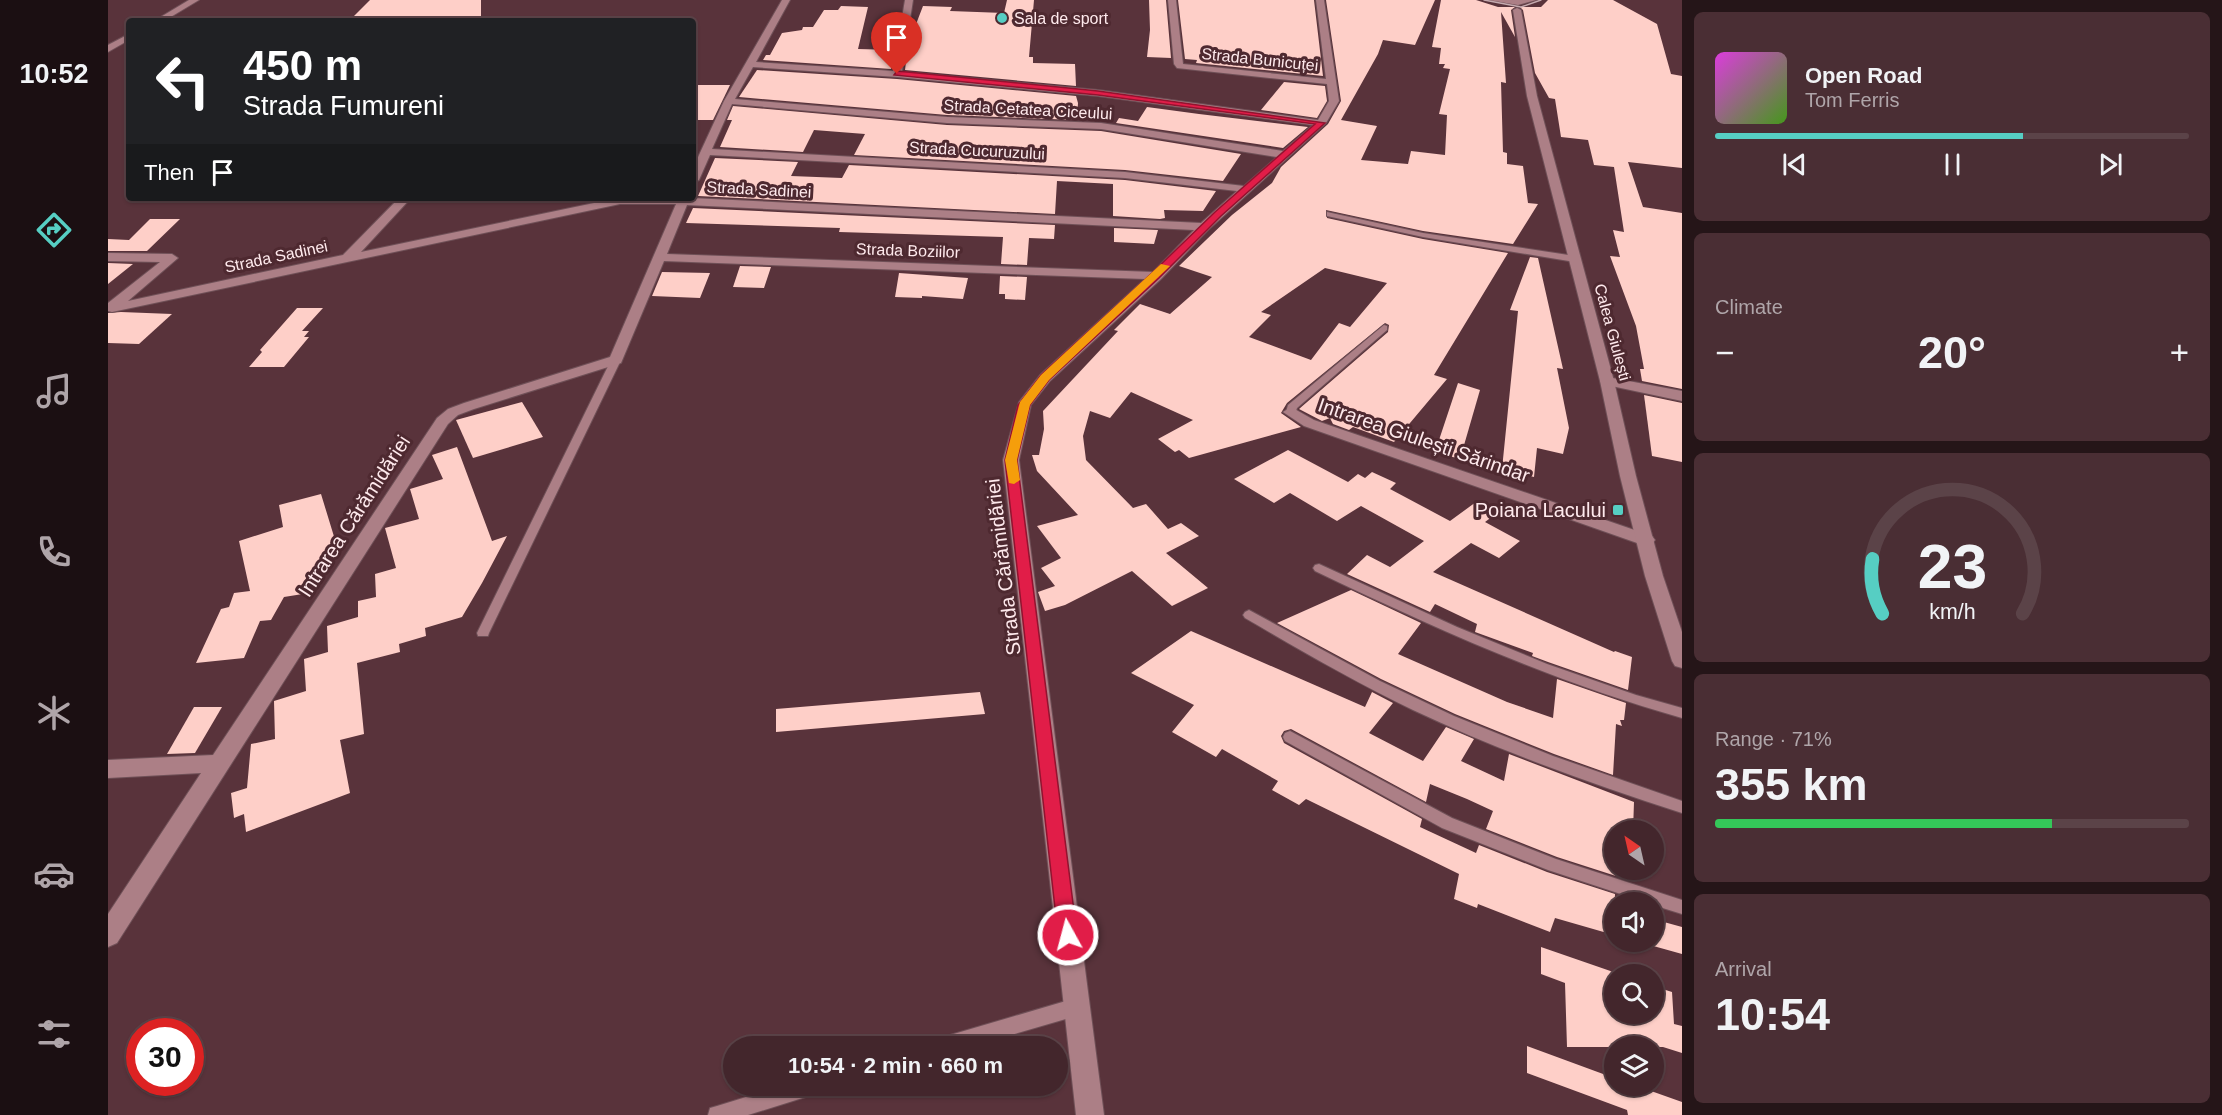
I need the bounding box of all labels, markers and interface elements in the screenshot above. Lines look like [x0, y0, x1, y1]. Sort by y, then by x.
place label: Sala de sport [1014, 10, 1109, 27]
marker: Sala de sport [995, 11, 1009, 25]
pin [871, 12, 922, 74]
icon: arrive [880, 21, 913, 54]
icon: left [144, 42, 222, 120]
text: 450 m [243, 42, 362, 89]
street label: Strada Bunicuței [1201, 45, 1319, 74]
text: 10:52 [19, 59, 89, 89]
text: Open Road [1805, 63, 1922, 88]
text: Tom Ferris [1805, 89, 1899, 111]
text: Strada Fumureni [243, 91, 444, 121]
street label: Strada Cetatea Ciceului [943, 97, 1113, 122]
street label: Strada Cucuruzului [909, 138, 1045, 163]
icon: previous [1778, 148, 1811, 181]
icon: pause [1936, 148, 1969, 181]
icon: next [2094, 148, 2127, 181]
icon: arrive [206, 156, 239, 189]
text: Then [144, 160, 194, 185]
street label: Strada Sadinei [706, 178, 812, 201]
icon: directions [33, 209, 75, 251]
street label: Strada Sadinei [223, 237, 329, 276]
street label: Strada Boziilor [856, 240, 961, 261]
street label: Calea Giulești [1591, 282, 1634, 382]
text: Climate [1715, 296, 1783, 318]
text: 20° [1918, 327, 1986, 378]
text: − [1715, 334, 1734, 371]
text: + [2170, 334, 2189, 371]
icon: music [33, 370, 75, 412]
street label: Intrarea Giulești Sărindar [1315, 393, 1533, 487]
street label: Intrarea Cărămidăriei [294, 431, 414, 601]
street label: Strada Cărămidăriei [981, 477, 1025, 657]
place label: Poiana Lacului [1475, 499, 1606, 521]
marker: Poiana Lacului [1611, 503, 1625, 517]
icon: phone [33, 531, 75, 573]
text: 23 [1917, 533, 1987, 602]
text: km/h [1929, 601, 1975, 625]
icon: climate [33, 692, 75, 734]
text: Range · 71% [1715, 728, 1832, 750]
text: 355 km [1715, 759, 1868, 810]
north arrow [1604, 820, 1664, 880]
map controls [1604, 820, 1664, 1096]
icon: car [33, 853, 75, 895]
button: sound [1604, 892, 1664, 952]
position arrow [1036, 903, 1100, 967]
text: Arrival [1715, 958, 1772, 980]
button: search [1604, 964, 1664, 1024]
text: 10:54 [1715, 989, 1830, 1040]
icon: filters [33, 1013, 75, 1055]
speed limit sign: 30 [126, 1018, 204, 1096]
button: layers [1604, 1036, 1664, 1096]
text: 10:54 · 2 min · 660 m [788, 1053, 1003, 1078]

